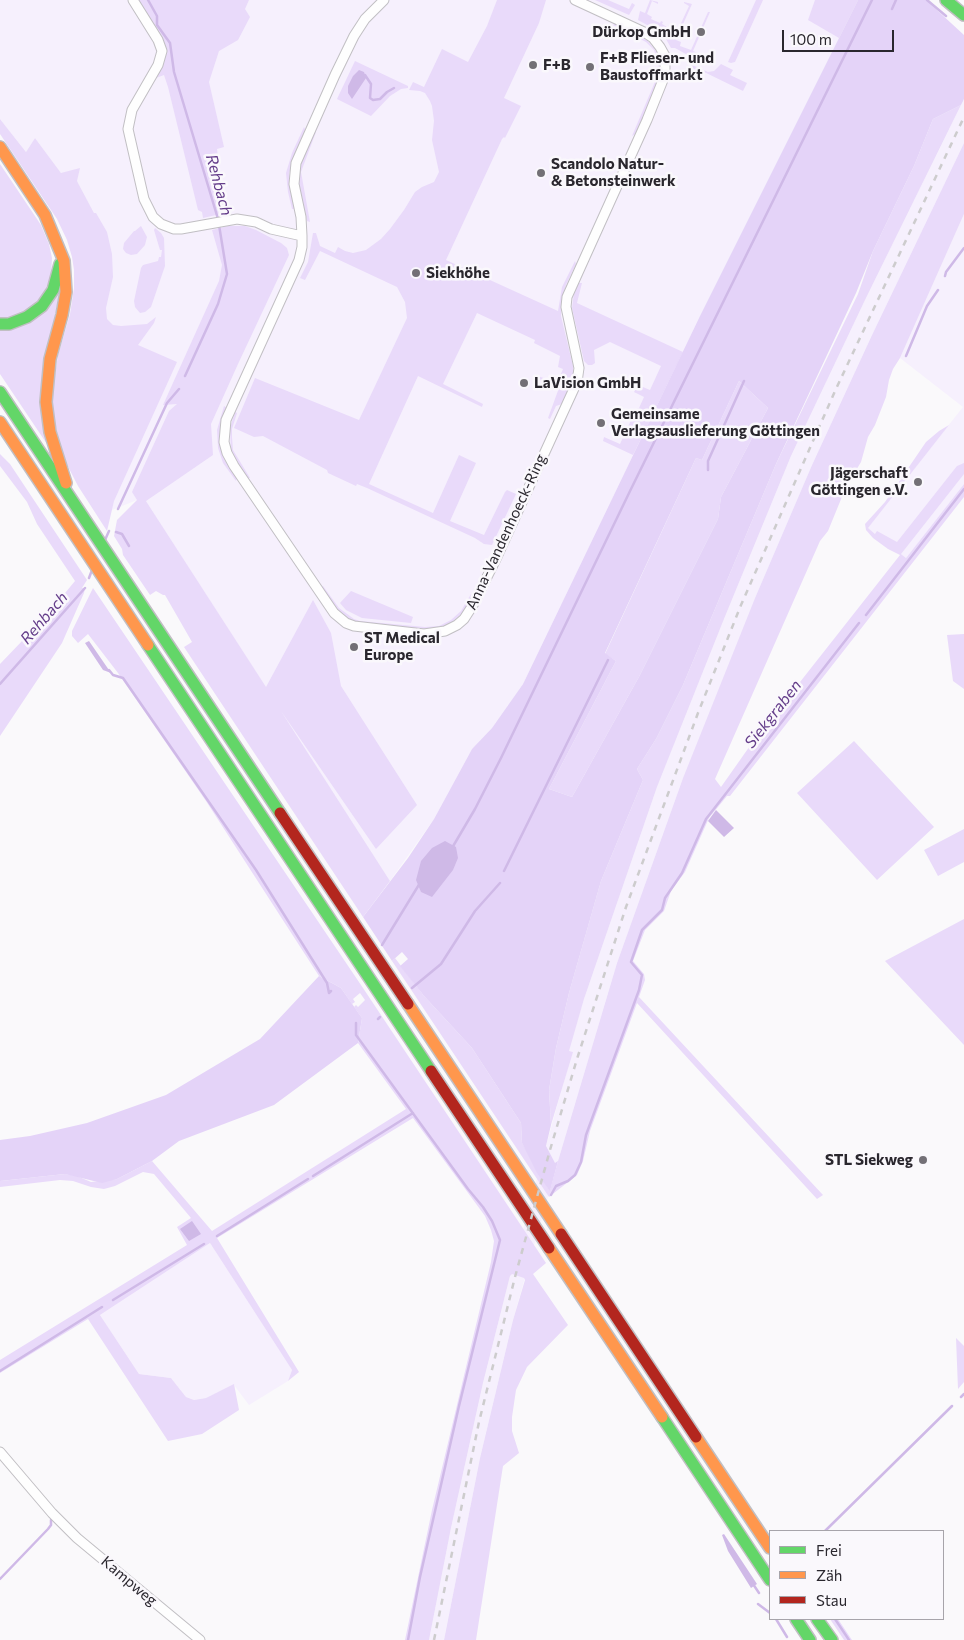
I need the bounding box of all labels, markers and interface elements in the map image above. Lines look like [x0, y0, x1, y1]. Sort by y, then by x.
scale bar [784, 20, 896, 52]
place label: Dürkop GmbH [592, 23, 691, 41]
marker: Dürkop GmbH [695, 26, 707, 38]
text: 100 m [790, 30, 832, 48]
place label: F+B Fliesen- und Baustoffmarkt [600, 49, 714, 84]
place label: F+B [543, 56, 571, 74]
marker: F+B [527, 59, 539, 71]
marker: F+B Fliesen- und Baustoffmarkt [584, 61, 596, 73]
water label: Rehbach [202, 152, 236, 218]
place label: Scandolo Natur- & Betonsteinwerk [551, 155, 676, 190]
marker: Scandolo Natur- & Betonsteinwerk [535, 167, 547, 179]
place label: Siekhöhe [426, 264, 490, 282]
marker: Siekhöhe [410, 267, 422, 279]
place label: LaVision GmbH [534, 374, 641, 392]
marker: LaVision GmbH [518, 377, 530, 389]
place label: Gemeinsame Verlagsauslieferung Göttingen [611, 405, 820, 440]
marker: Gemeinsame Verlagsauslieferung Göttingen [595, 417, 607, 429]
street label: Anna-Vandenhoeck-Ring [462, 451, 550, 613]
place label: Jägerschaft Göttingen e.V. [810, 464, 908, 499]
marker: Jägerschaft Göttingen e.V. [912, 476, 924, 488]
water label: Rehbach [16, 588, 72, 648]
place label: ST Medical Europe [364, 629, 440, 664]
marker: ST Medical Europe [348, 641, 360, 653]
water label: Siekgraben [741, 676, 805, 752]
place label: STL Siekweg [825, 1151, 913, 1169]
marker: STL Siekweg [917, 1154, 929, 1166]
legend [769, 1530, 944, 1620]
text: Frei [816, 1541, 842, 1559]
street label: Kampweg [97, 1552, 161, 1610]
text: Zäh [816, 1566, 842, 1584]
text: Stau [816, 1591, 847, 1609]

